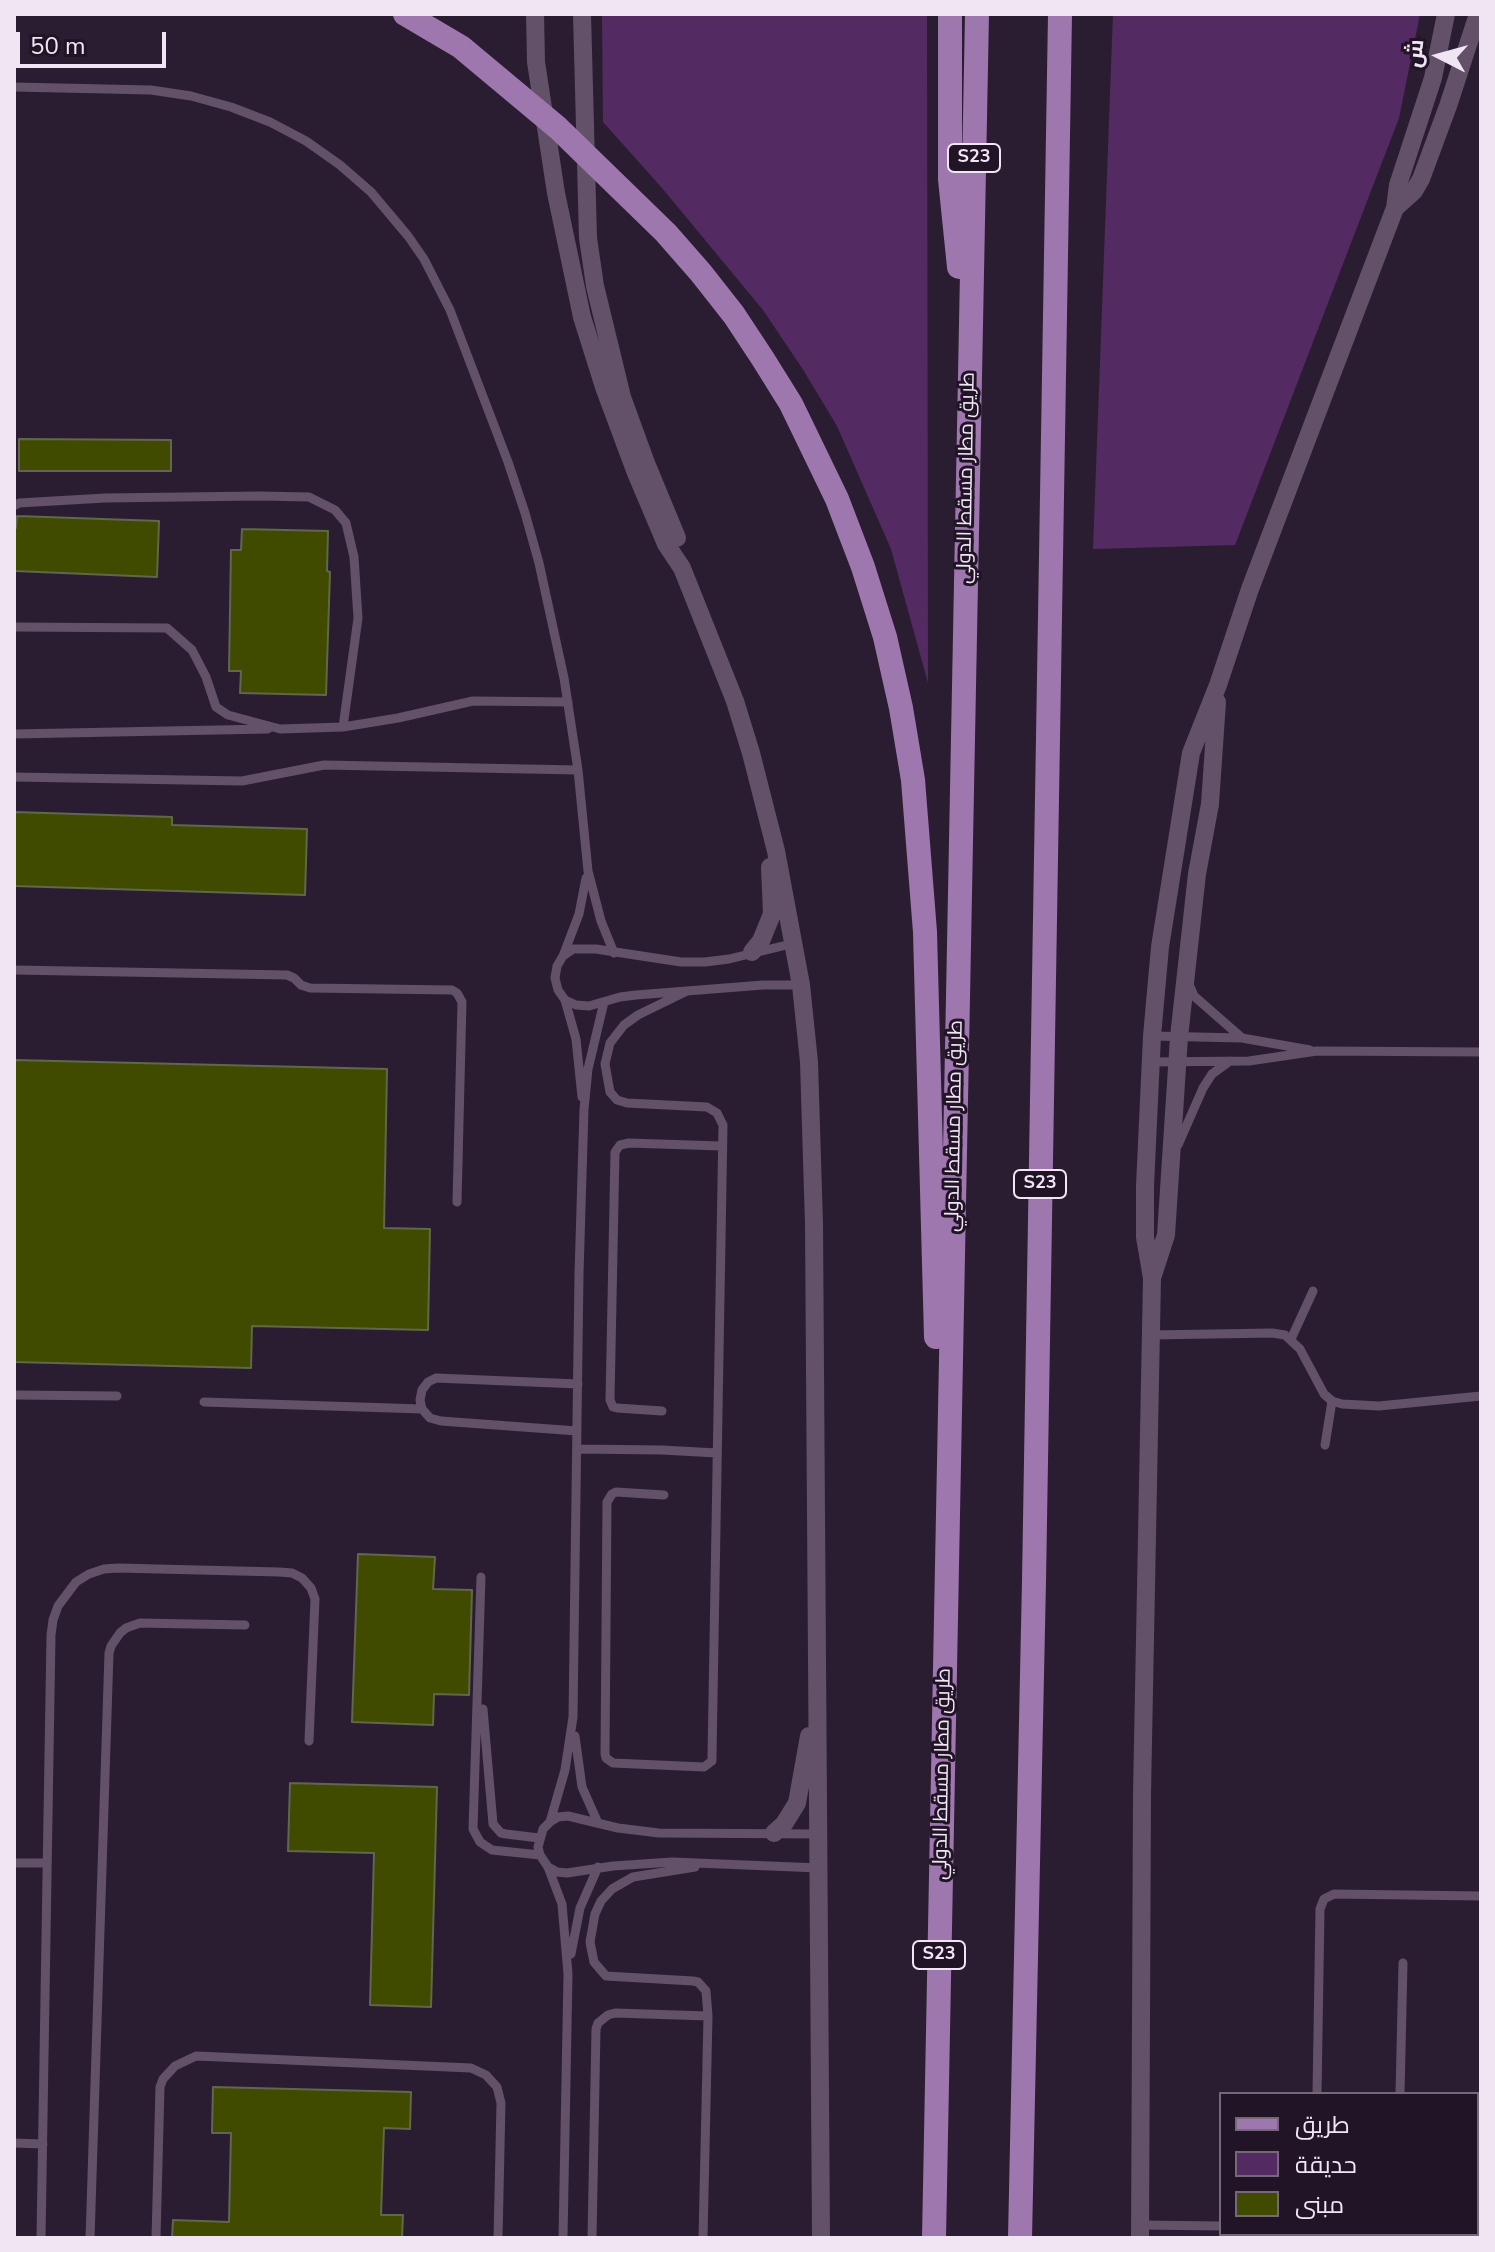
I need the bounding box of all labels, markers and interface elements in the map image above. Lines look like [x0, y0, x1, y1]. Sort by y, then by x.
scale bar [20, 16, 170, 66]
north arrow [1399, 16, 1479, 96]
text: 50 m [30, 30, 86, 62]
text: ش [1399, 38, 1432, 69]
road number: S23 [948, 144, 1000, 172]
street label: طريق مطار مسقط الدولي [953, 372, 981, 584]
street label: طريق مطار مسقط الدولي [941, 1020, 969, 1232]
road number: S23 [1014, 1170, 1066, 1198]
street label: طريق مطار مسقط الدولي [929, 1668, 957, 1880]
road number: S23 [913, 1941, 965, 1969]
legend [1219, 2092, 1479, 2236]
text: طريق [1295, 2109, 1350, 2141]
text: حديقة [1295, 2149, 1357, 2181]
text: مبنى [1295, 2189, 1344, 2221]

